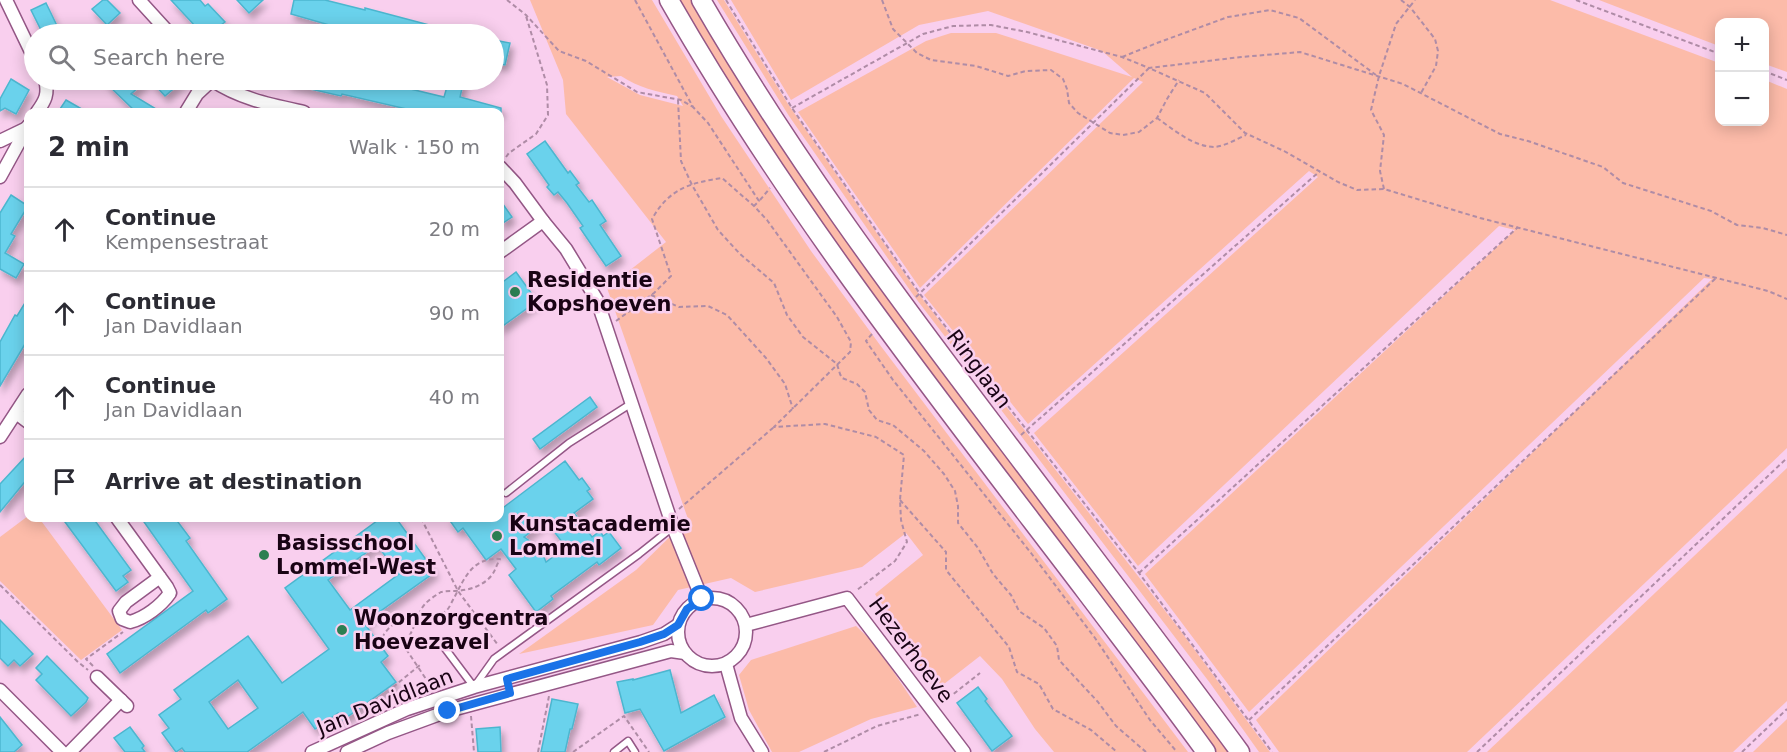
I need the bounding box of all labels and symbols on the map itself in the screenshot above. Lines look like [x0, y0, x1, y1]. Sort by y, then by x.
place label: Residentie Kopshoeven [527, 268, 671, 316]
marker: Residentie Kopshoeven [508, 285, 522, 299]
street label: Ringlaan [942, 325, 1016, 413]
place label: Kunstacademie Lommel [509, 512, 691, 560]
marker: Kunstacademie Lommel [490, 529, 504, 543]
place label: Basisschool Lommel-West [276, 531, 436, 579]
marker: Basisschool Lommel-West [257, 548, 271, 562]
route start [688, 585, 714, 611]
street label: Hezerhoeve [864, 593, 958, 707]
place label: Woonzorgcentra Hoevezavel [354, 606, 548, 654]
marker: Woonzorgcentra Hoevezavel [335, 623, 349, 637]
street label: Jan Davidlaan [312, 664, 457, 741]
route end [434, 697, 460, 723]

